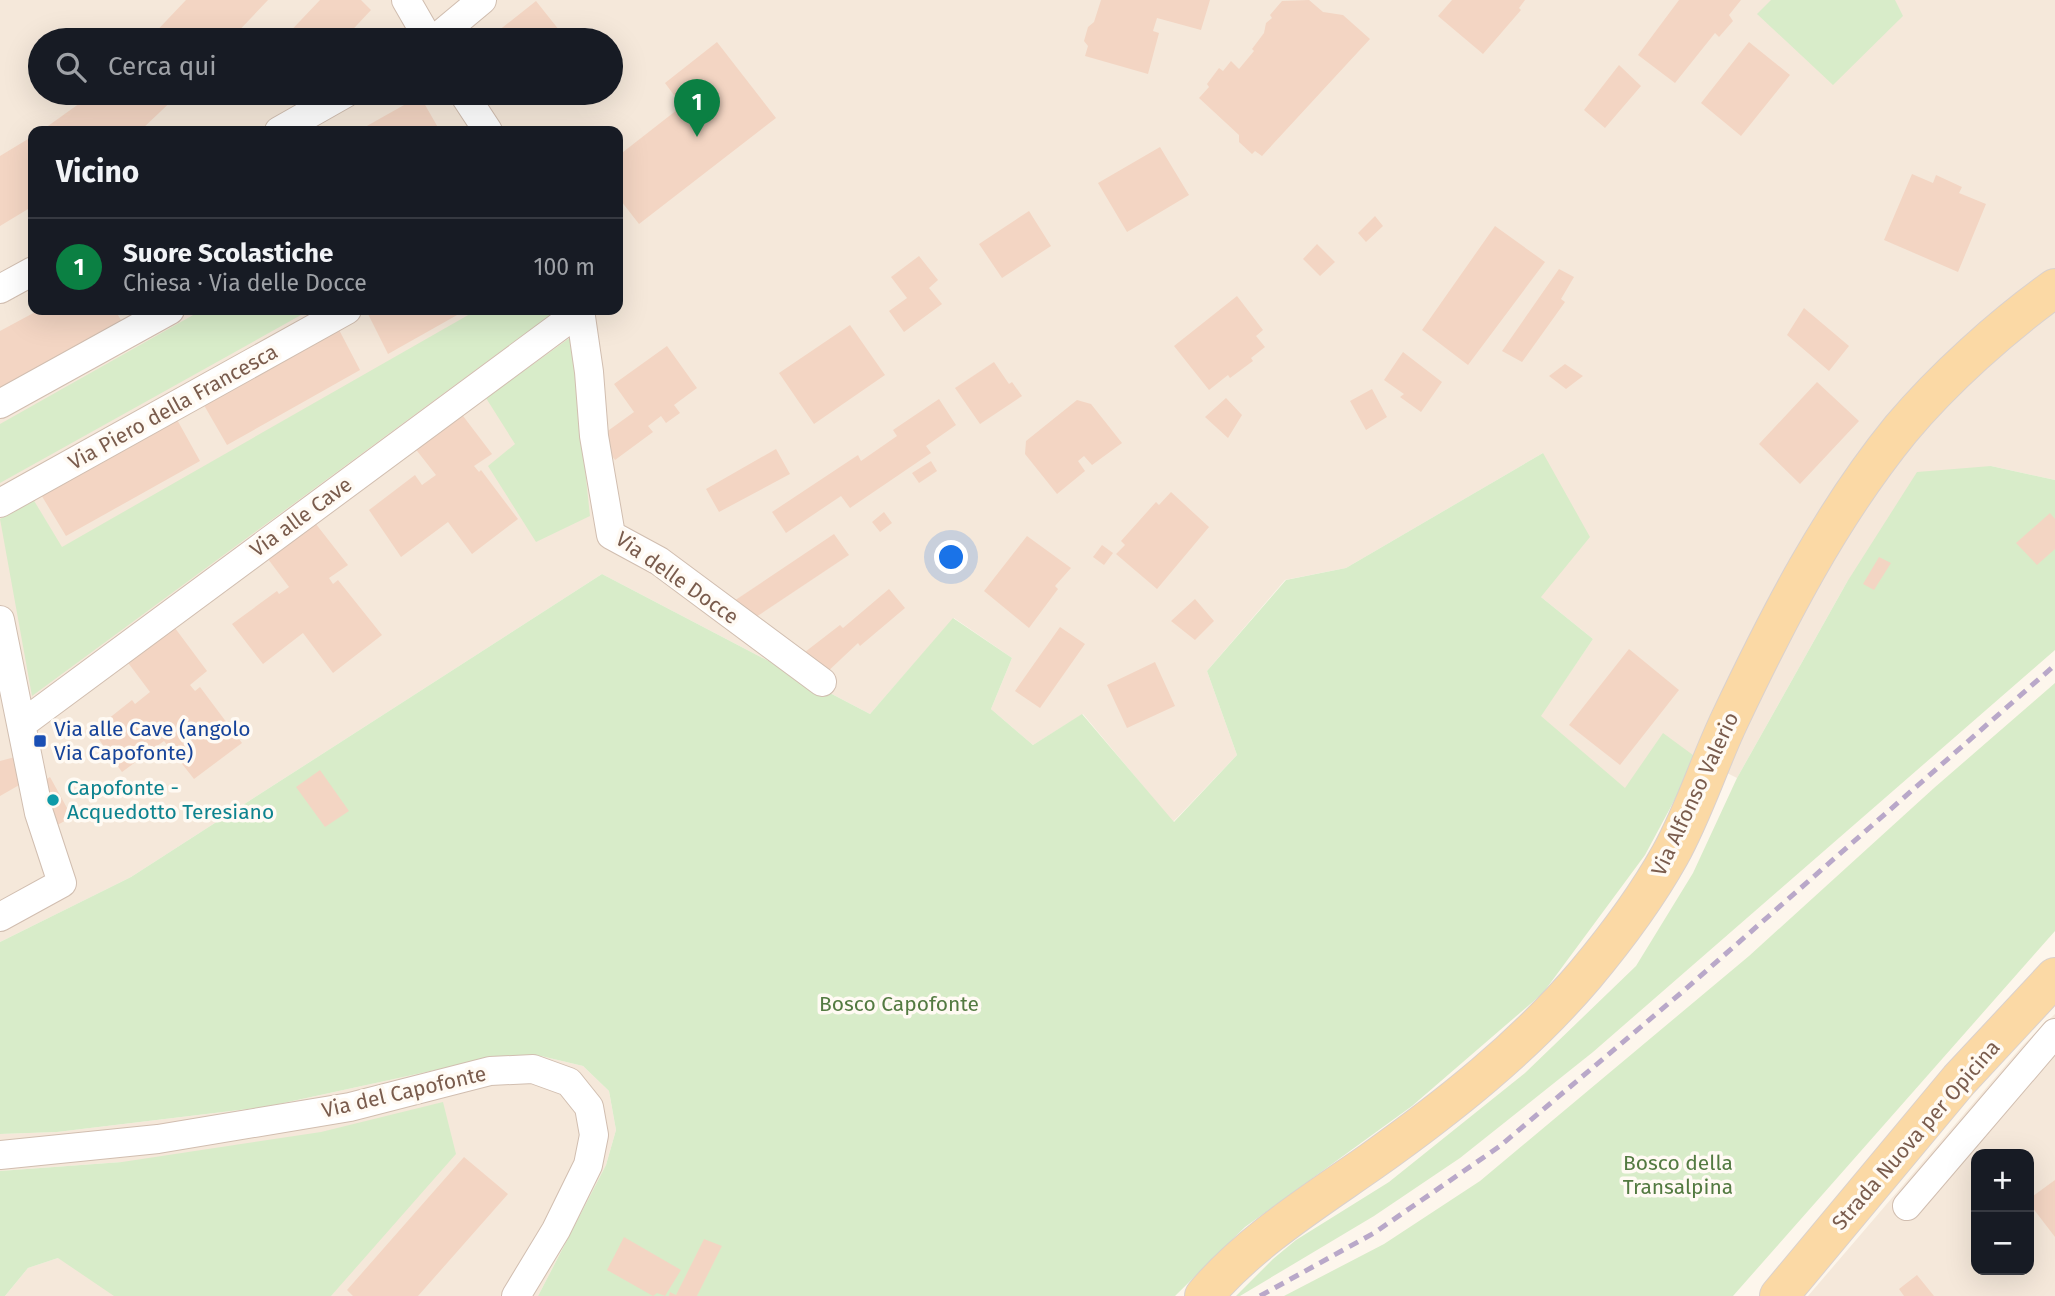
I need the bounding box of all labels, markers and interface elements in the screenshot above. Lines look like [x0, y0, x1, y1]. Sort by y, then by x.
search box [28, 28, 623, 105]
icon: search [52, 48, 90, 86]
text: Cerca qui [108, 51, 217, 82]
pin: 1 [674, 79, 720, 137]
text: Vicino [56, 154, 139, 190]
text: Suore Scolastiche [123, 238, 333, 269]
text: 1 [74, 253, 84, 281]
text: 100 m [534, 253, 595, 281]
text: Chiesa · Via delle Docce [123, 269, 367, 297]
street label: Via Piero della Francesca [64, 339, 282, 475]
street label: Via alle Cave [245, 471, 357, 563]
street label: Via delle Docce [610, 526, 744, 630]
your location [934, 540, 968, 574]
street label: Via Alfonso Valerio [1646, 708, 1744, 880]
place label: Via alle Cave (angolo Via Capofonte) [54, 716, 251, 766]
marker: Via alle Cave (angolo Via Capofonte) [32, 733, 48, 749]
place label: Capofonte - Acquedotto Teresiano [67, 775, 274, 825]
marker: Capofonte - Acquedotto Teresiano [45, 792, 61, 808]
park label: Bosco Capofonte [819, 991, 979, 1017]
street label: Strada Nuova per Opicina [1826, 1035, 2006, 1235]
street label: Via del Capofonte [319, 1060, 489, 1124]
map controls [1971, 1149, 2034, 1275]
button: + [1971, 1149, 2034, 1212]
park label: Bosco della Transalpina [1623, 1150, 1733, 1200]
button: − [1971, 1212, 2034, 1275]

